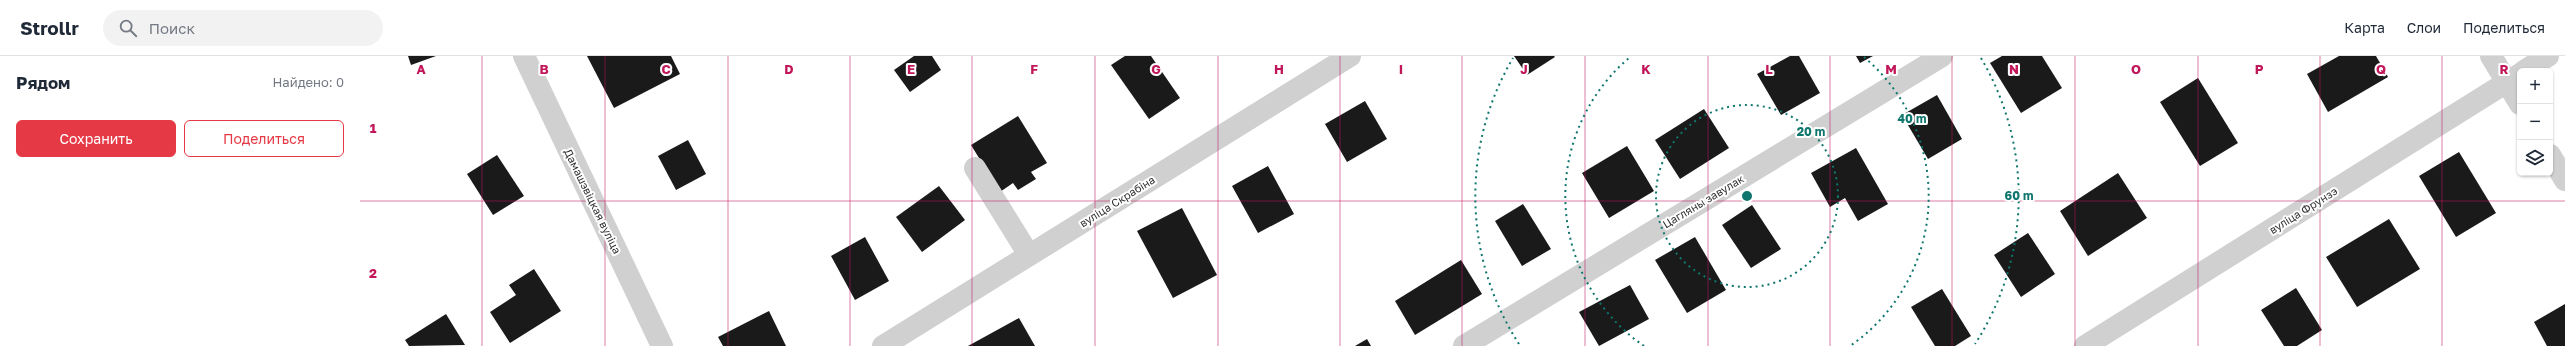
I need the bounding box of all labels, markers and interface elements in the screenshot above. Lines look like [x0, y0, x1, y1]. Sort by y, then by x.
search box [103, 10, 383, 46]
text: Strollr [20, 16, 79, 39]
icon: search [117, 17, 139, 39]
text: Поиск [149, 19, 195, 37]
text: Карта [2344, 19, 2385, 36]
text: Слои [2407, 19, 2441, 36]
text: Поделиться [2463, 19, 2545, 36]
text: A [416, 61, 426, 77]
text: B [539, 61, 549, 77]
text: C [661, 61, 671, 77]
text: D [784, 61, 794, 77]
text: E [907, 61, 915, 77]
text: F [1030, 61, 1038, 77]
text: G [1151, 61, 1161, 77]
text: H [1274, 61, 1284, 77]
text: I [1399, 61, 1403, 77]
text: J [1520, 61, 1528, 77]
text: K [1641, 61, 1651, 77]
text: L [1765, 61, 1773, 77]
text: M [1885, 61, 1897, 77]
text: N [2009, 61, 2019, 77]
text: O [2131, 61, 2141, 77]
text: P [2255, 61, 2264, 77]
text: Q [2376, 61, 2386, 77]
text: R [2499, 61, 2509, 77]
map controls [2517, 68, 2553, 176]
button: + [2517, 68, 2553, 104]
text: Рядом [16, 72, 70, 93]
text: Найдено: 0 [272, 74, 344, 90]
button: − [2517, 104, 2553, 140]
text: 40 m [1898, 111, 1926, 126]
button: Сохранить [16, 120, 176, 157]
button: Поделиться [184, 120, 344, 157]
text: 1 [370, 120, 377, 136]
text: 20 m [1797, 124, 1825, 139]
button: layers [2517, 140, 2553, 176]
street label: Дамашэвіцкая вуліца [562, 146, 624, 256]
street label: Цагляны завулак [1660, 171, 1746, 230]
street label: вуліца Скрабіна [1077, 173, 1157, 229]
street label: вуліца Фрунзэ [2267, 184, 2339, 236]
text: 60 m [2005, 188, 2033, 203]
centre of rings [1740, 189, 1754, 203]
text: 2 [369, 265, 377, 281]

